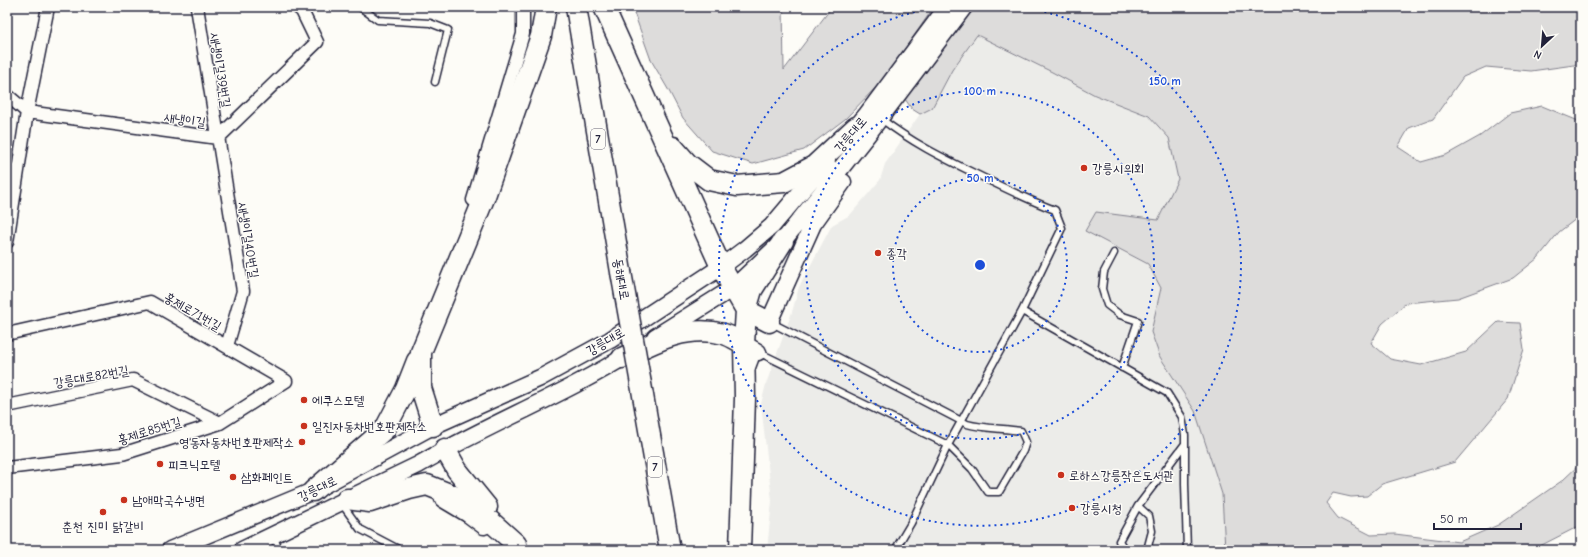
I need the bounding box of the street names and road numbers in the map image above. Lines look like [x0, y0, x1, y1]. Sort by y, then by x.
street label: 새냉이길39번길 [207, 31, 234, 109]
street label: 새냉이길 [163, 109, 207, 130]
street label: 강릉대로 [831, 113, 870, 155]
road number: 7 [591, 129, 605, 149]
street label: 새냉이길40번길 [235, 201, 262, 279]
street label: 동해대로 [610, 257, 633, 301]
street label: 홍제로71번길 [161, 289, 224, 334]
street label: 강릉대로 [583, 324, 627, 358]
street label: 강릉대로82번길 [52, 362, 130, 391]
street label: 홍제로85번길 [115, 414, 183, 447]
road number: 7 [648, 457, 662, 477]
street label: 강릉대로 [295, 473, 339, 504]

